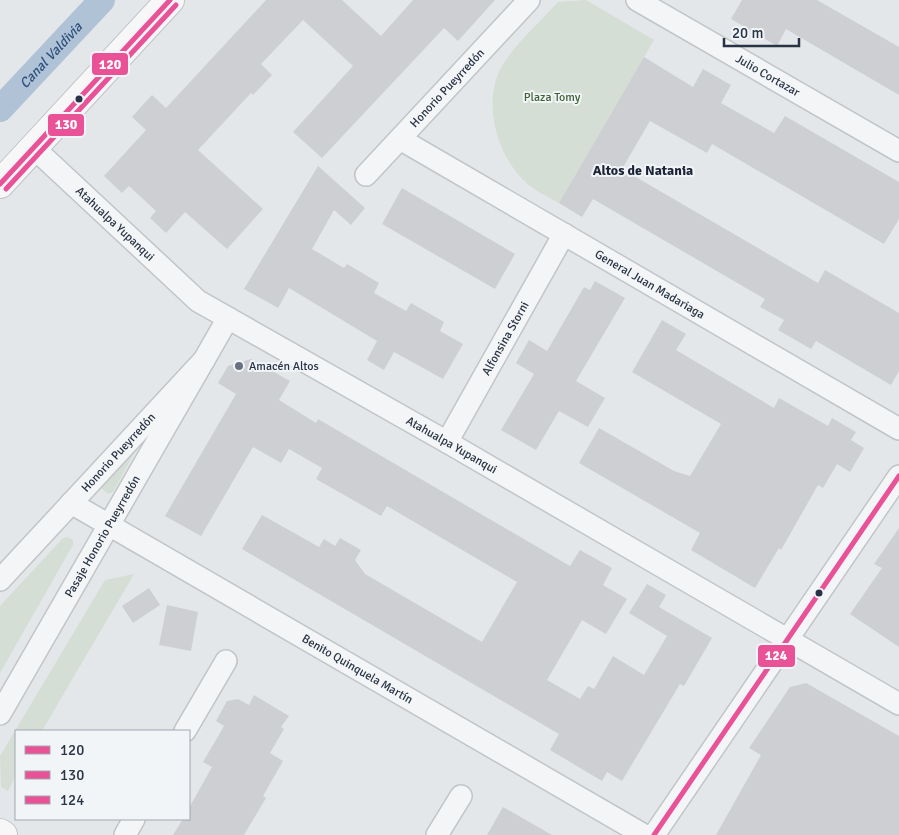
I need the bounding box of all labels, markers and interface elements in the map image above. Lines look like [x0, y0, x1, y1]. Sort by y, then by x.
scale bar [724, 15, 799, 47]
water label: Canal Valdivia [16, 18, 87, 92]
text: 20 m [732, 24, 763, 42]
street label: Honorio Pueyrredón [407, 46, 488, 131]
street label: Julio Cortazar [733, 51, 803, 101]
line badge: 120 [91, 52, 129, 76]
text: 120 [99, 56, 122, 73]
park label: Plaza Tomy [524, 90, 581, 105]
unlabelled marker [74, 94, 84, 104]
line badge: 130 [47, 113, 85, 137]
text: 130 [55, 116, 78, 133]
district label: Altos de Natania [593, 162, 693, 179]
street label: Atahualpa Yupanqui [72, 184, 157, 265]
street label: General Juan Madariaga [592, 247, 707, 322]
street label: Alfonsina Storni [479, 299, 533, 378]
place label: Amacén Altos [249, 359, 319, 374]
marker: Amacén Altos [233, 360, 245, 372]
street label: Honorio Pueyrredón [78, 410, 159, 495]
street label: Atahualpa Yupanqui [403, 413, 500, 477]
street label: Pasaje Honorio Pueyrredón [62, 473, 144, 600]
unlabelled marker [814, 588, 824, 598]
street label: Benito Quinquela Martín [299, 631, 415, 707]
line badge: 124 [757, 644, 796, 668]
text: 124 [765, 647, 788, 664]
legend [15, 730, 190, 820]
text: 120 [60, 741, 84, 759]
text: 130 [60, 766, 84, 784]
text: 124 [60, 791, 84, 809]

